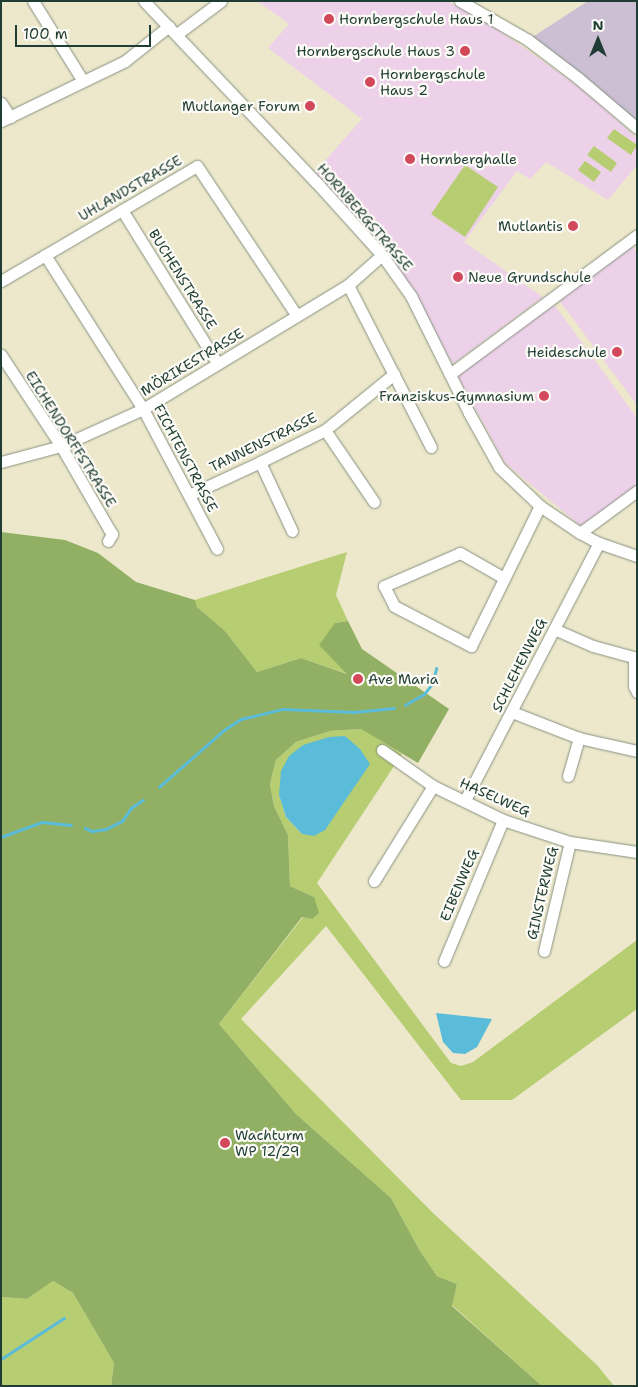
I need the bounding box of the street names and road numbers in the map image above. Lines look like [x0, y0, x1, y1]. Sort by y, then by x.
street label: UHLANDSTRASSE [75, 152, 185, 224]
street label: HORNBERGSTRASSE [314, 160, 416, 274]
street label: BUCHENSTRASSE [145, 226, 221, 332]
street label: MÖRIKESTRASSE [137, 325, 247, 399]
street label: EICHENDORFFSTRASSE [22, 368, 120, 510]
street label: FICHTENSTRASSE [150, 401, 222, 515]
street label: TANNENSTRASSE [207, 409, 319, 475]
street label: SCHLEHENWEG [488, 615, 550, 715]
street label: HASELWEG [457, 774, 533, 820]
street label: GINSTERWEG [523, 845, 561, 941]
street label: EIBENWEG [436, 847, 482, 923]

